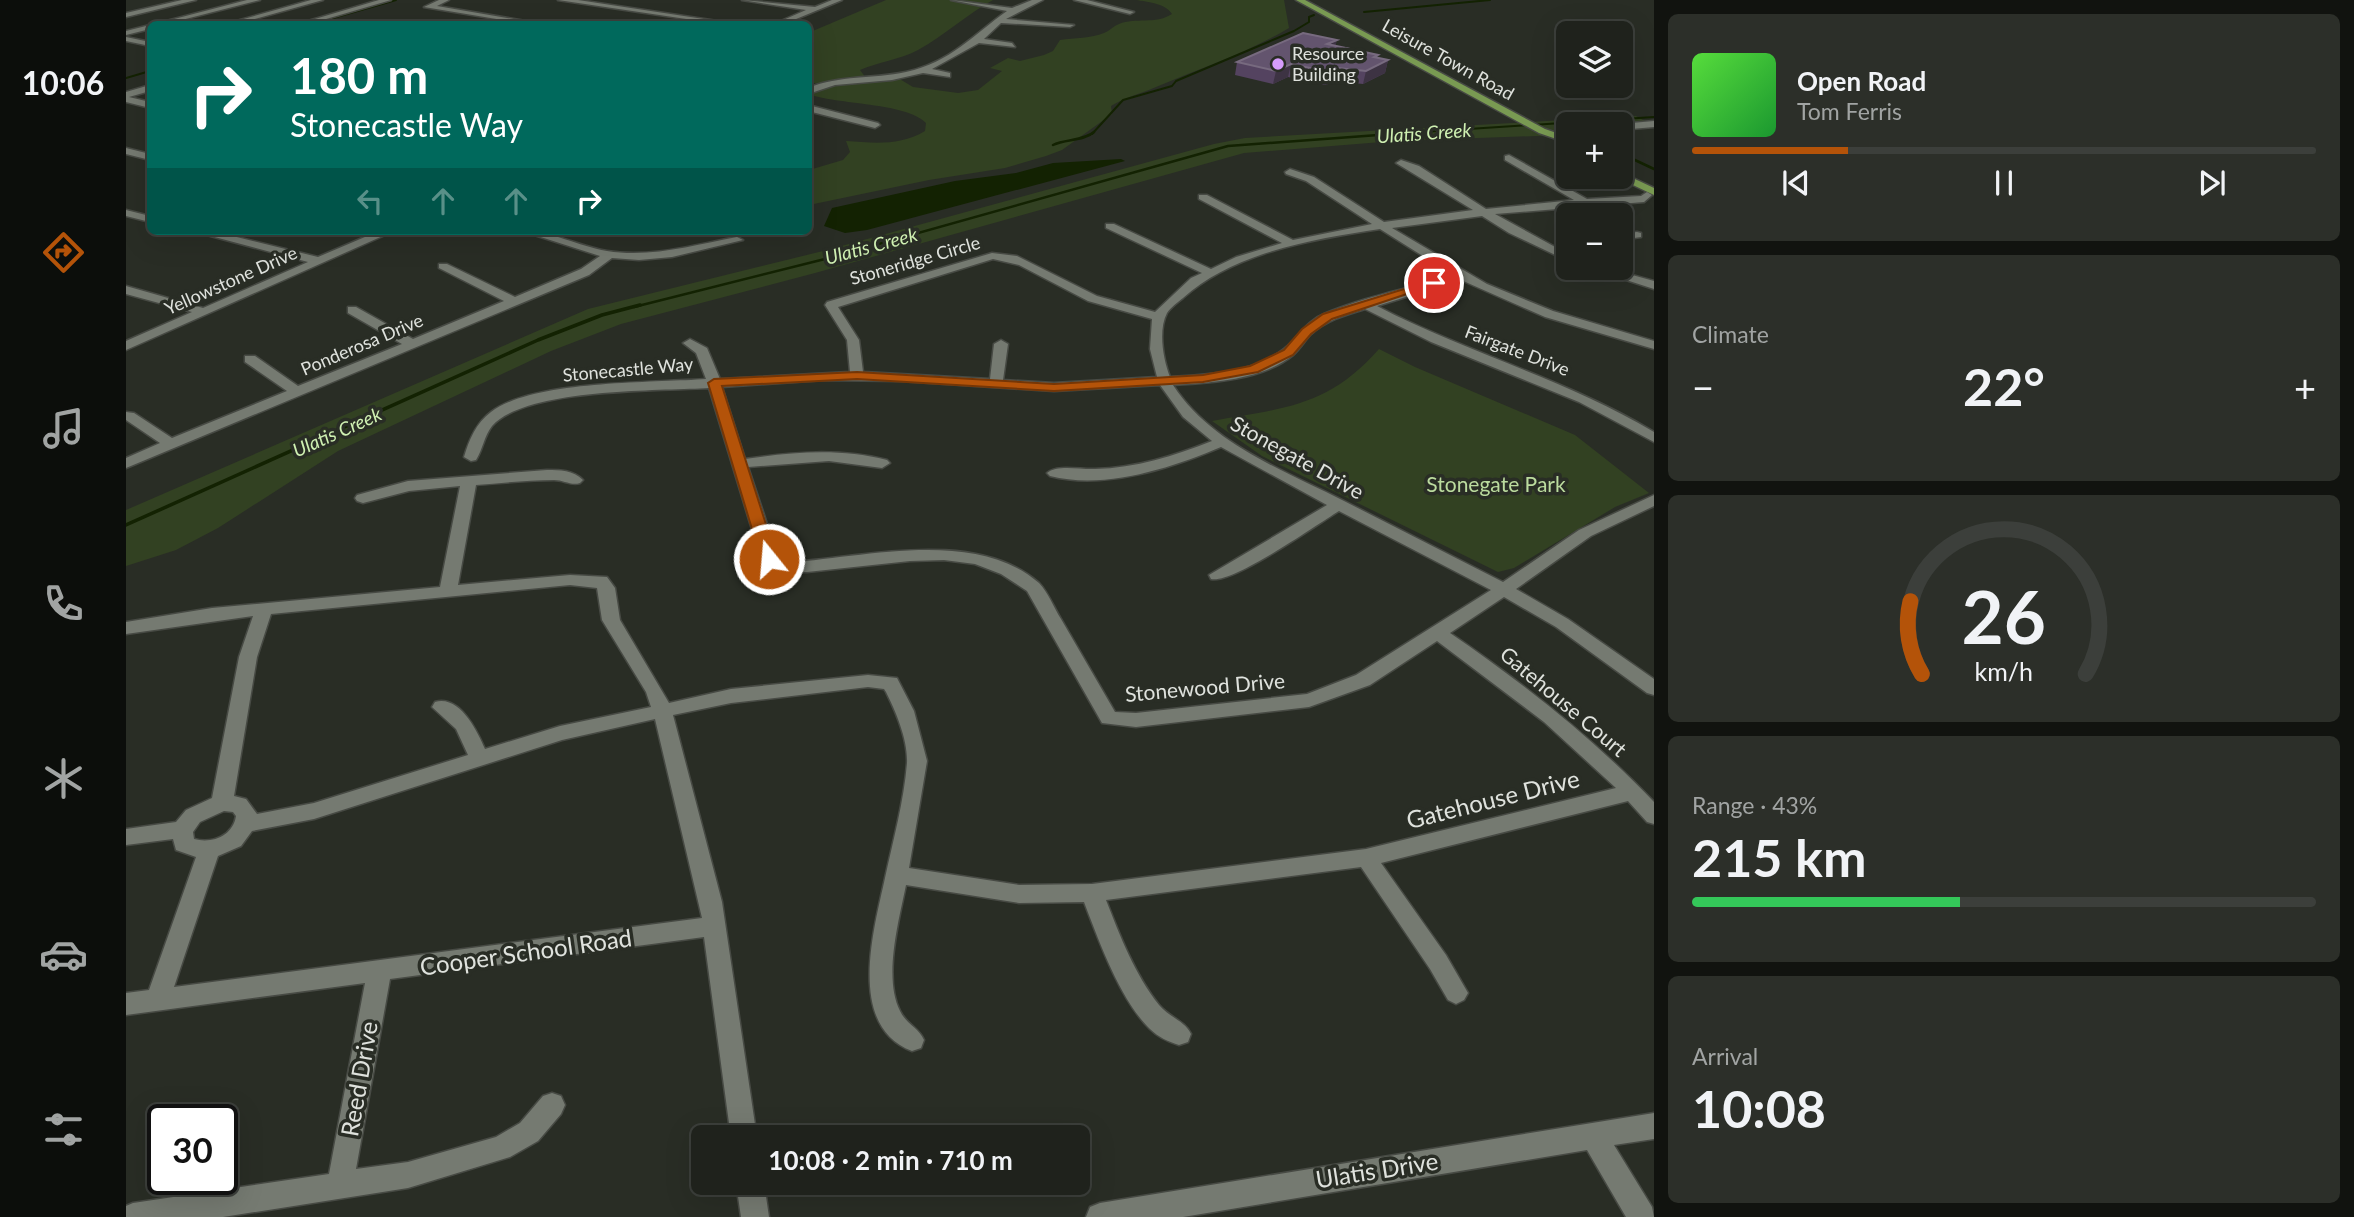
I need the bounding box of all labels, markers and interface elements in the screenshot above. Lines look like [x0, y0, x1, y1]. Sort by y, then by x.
street label: Leisure Town Road [1379, 14, 1518, 104]
map controls [1556, 21, 1633, 280]
button: layers [1556, 21, 1633, 98]
place label: Resource Building [1292, 42, 1364, 85]
text: 180 m [290, 46, 428, 104]
icon: right [175, 49, 266, 140]
marker: Resource Building [1270, 56, 1286, 72]
text: 10:06 [22, 63, 104, 102]
text: Open Road [1797, 65, 1926, 97]
text: Tom Ferris [1797, 97, 1902, 125]
text: Stonecastle Way [290, 105, 523, 144]
button: + [1556, 112, 1633, 189]
water label: Ulatis Creek [1376, 118, 1473, 147]
icon: previous [1777, 164, 1815, 202]
icon: pause [1985, 164, 2023, 202]
icon: next [2193, 164, 2231, 202]
icon: left [351, 182, 389, 220]
icon: ahead [424, 182, 462, 220]
icon: ahead [497, 182, 535, 220]
icon: right [570, 182, 608, 220]
button: − [1556, 203, 1633, 280]
water label: Ulatis Creek [822, 222, 921, 269]
icon: directions [39, 228, 88, 277]
street label: Stoneridge Circle [847, 231, 982, 289]
street label: Yellowstone Drive [161, 241, 300, 319]
pin [1404, 253, 1464, 313]
icon: arrive [1415, 264, 1453, 302]
street label: Ponderosa Drive [297, 308, 426, 380]
street label: Fairgate Drive [1462, 320, 1573, 380]
text: Climate [1692, 320, 1769, 348]
street label: Stonecastle Way [562, 352, 695, 386]
text: 22° [1963, 355, 2045, 417]
text: − [1692, 364, 1714, 410]
text: + [2294, 364, 2316, 410]
water label: Ulatis Creek [289, 401, 386, 461]
icon: music [39, 404, 88, 453]
street label: Stonegate Drive [1227, 410, 1369, 504]
park label: Stonegate Park [1426, 471, 1566, 496]
position arrow [732, 522, 806, 596]
text: 26 [1962, 573, 2046, 661]
icon: phone [39, 579, 88, 628]
street label: Gatehouse Court [1496, 641, 1633, 761]
text: km/h [1975, 656, 2033, 686]
street label: Stonewood Drive [1124, 667, 1286, 706]
icon: climate [39, 754, 88, 803]
street label: Gatehouse Drive [1403, 763, 1582, 834]
text: Range · 43% [1692, 791, 1817, 819]
text: 215 km [1692, 826, 1866, 888]
street label: Cooper School Road [418, 922, 634, 981]
icon: car [39, 930, 88, 979]
street label: Reed Drive [334, 1019, 383, 1139]
text: Arrival [1692, 1042, 1758, 1070]
text: 10:08 [1692, 1077, 1826, 1139]
speed limit sign: 30 [147, 1104, 238, 1195]
icon: filters [39, 1105, 88, 1154]
text: 10:08 · 2 min · 710 m [768, 1144, 1013, 1176]
street label: Ulatis Drive [1314, 1146, 1440, 1193]

